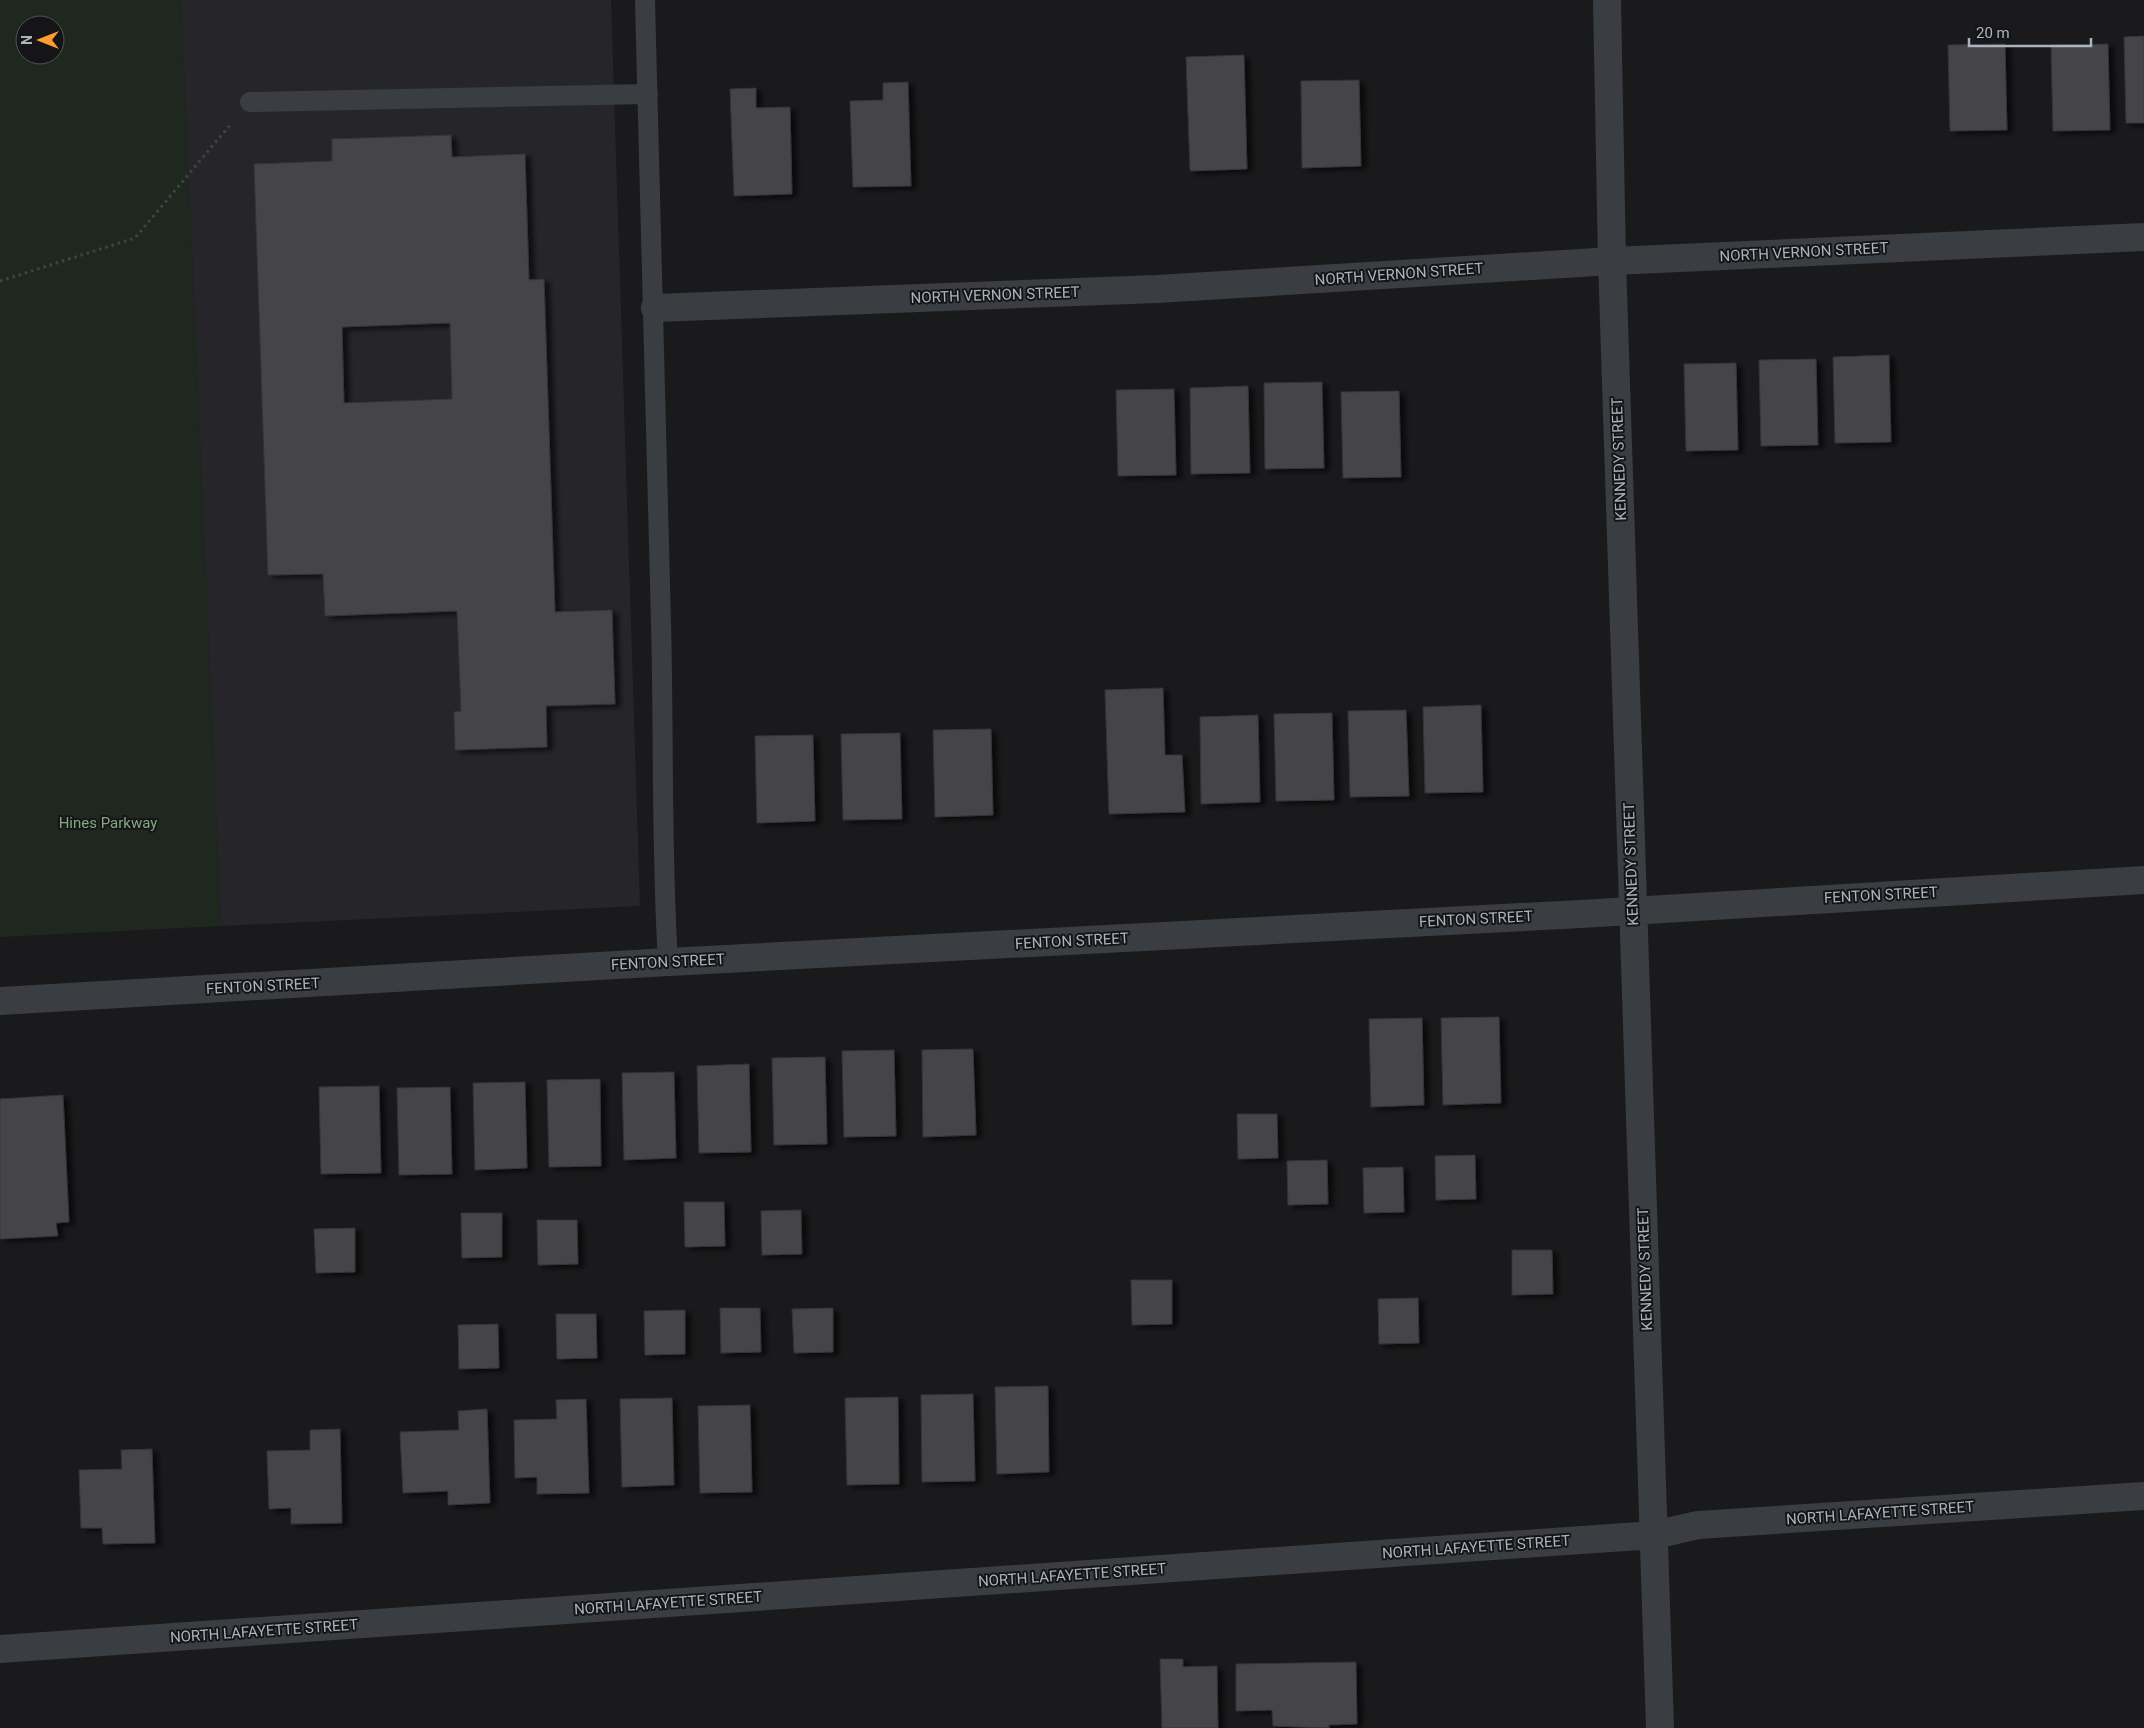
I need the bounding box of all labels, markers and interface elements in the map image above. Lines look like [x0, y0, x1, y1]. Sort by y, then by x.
north arrow [15, 15, 65, 65]
scale bar [1969, 15, 2092, 47]
text: 20 m [1976, 24, 2010, 42]
text: N [19, 35, 35, 45]
street label: NORTH VERNON STREET [1719, 239, 1889, 265]
street label: NORTH VERNON STREET [1314, 259, 1484, 289]
street label: NORTH VERNON STREET [910, 283, 1080, 307]
street label: KENNEDY STREET [1608, 397, 1630, 521]
street label: KENNEDY STREET [1620, 802, 1642, 926]
park label: Hines Parkway [59, 814, 157, 832]
street label: FENTON STREET [1824, 883, 1938, 907]
street label: FENTON STREET [1419, 907, 1533, 931]
street label: FENTON STREET [1015, 929, 1129, 953]
street label: FENTON STREET [611, 950, 725, 974]
street label: FENTON STREET [206, 974, 320, 998]
street label: KENNEDY STREET [1634, 1207, 1656, 1331]
street label: NORTH LAFAYETTE STREET [1785, 1497, 1975, 1529]
street label: NORTH LAFAYETTE STREET [1381, 1531, 1571, 1563]
street label: NORTH LAFAYETTE STREET [977, 1559, 1167, 1591]
street label: NORTH LAFAYETTE STREET [573, 1587, 763, 1619]
street label: NORTH LAFAYETTE STREET [169, 1615, 359, 1647]

